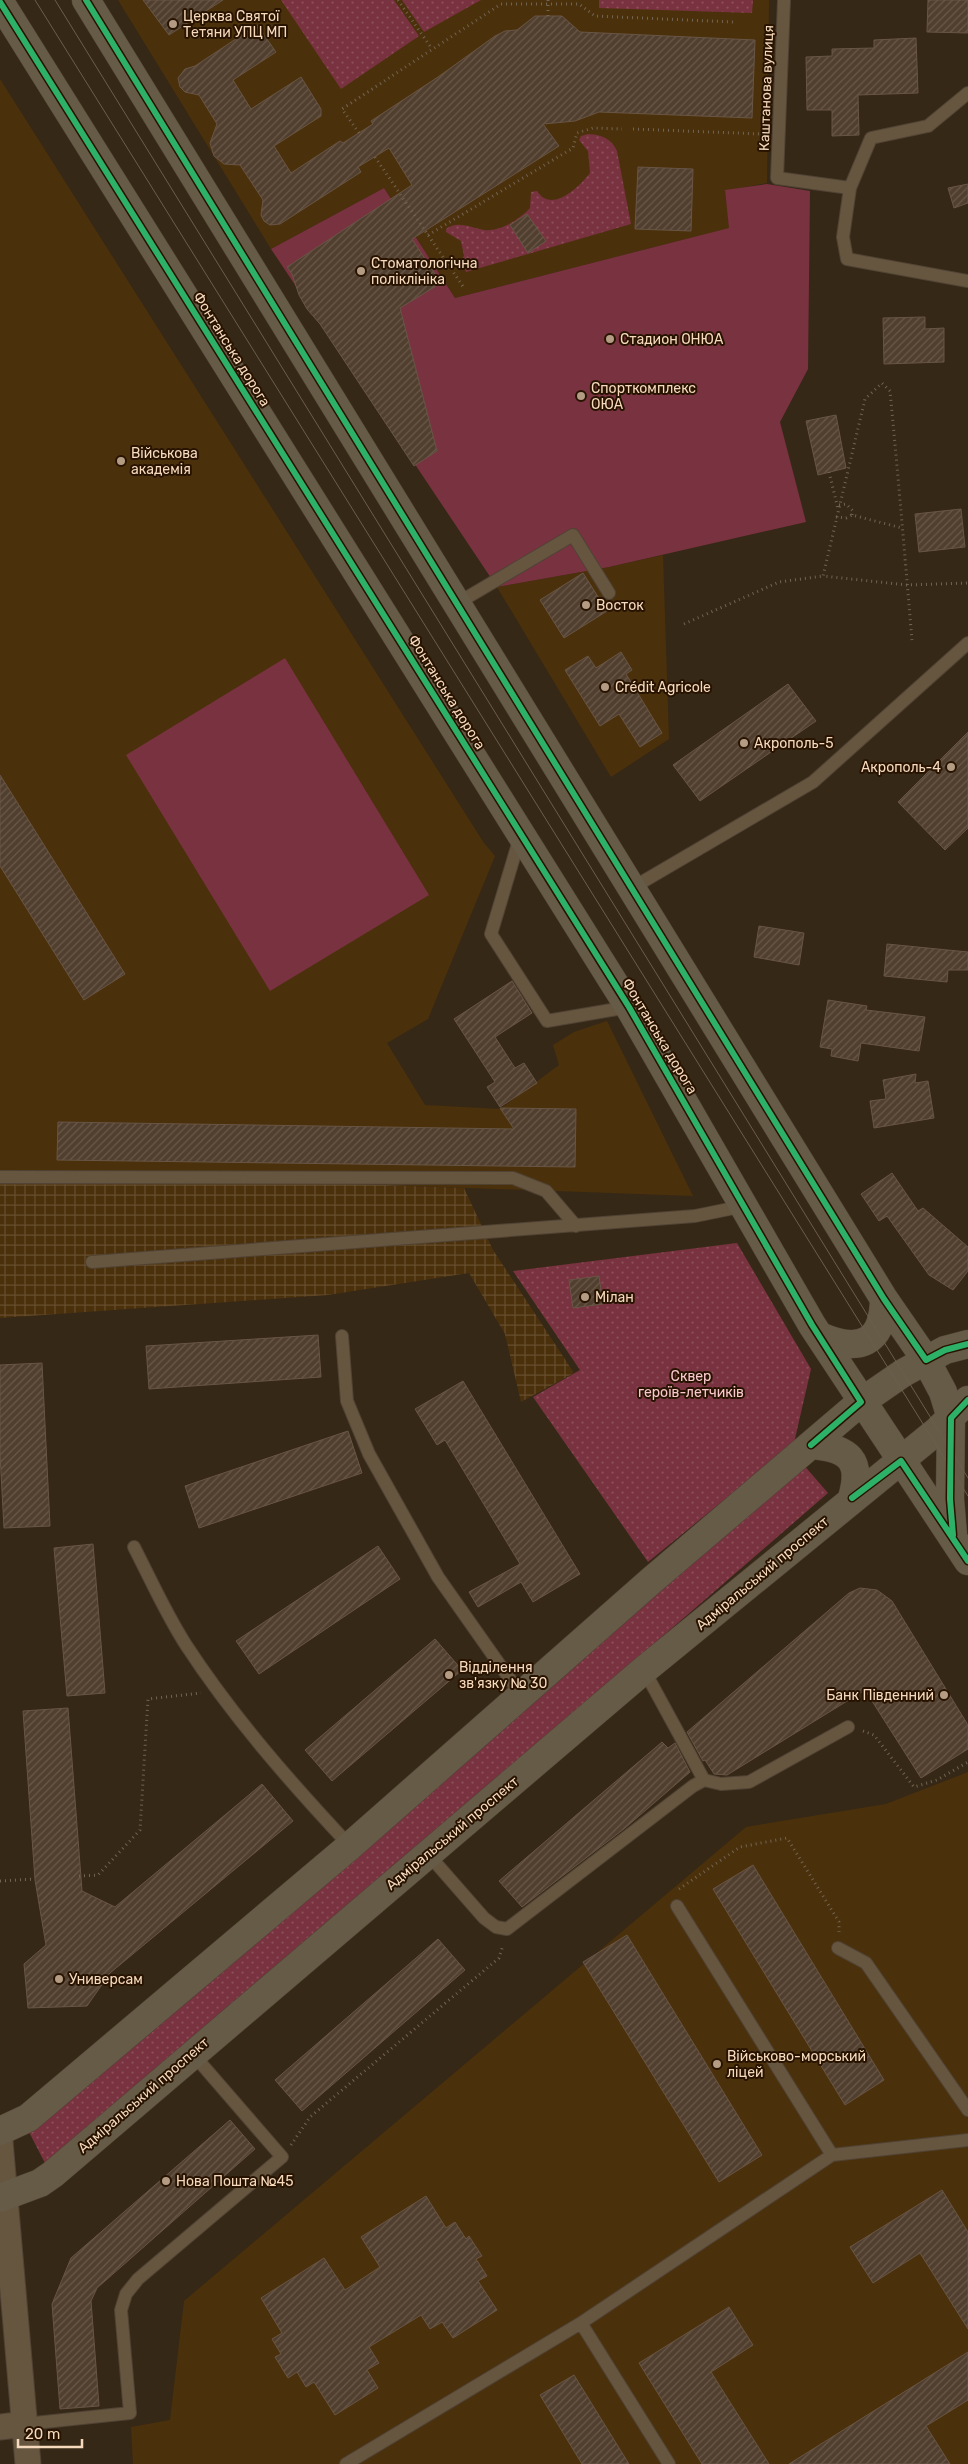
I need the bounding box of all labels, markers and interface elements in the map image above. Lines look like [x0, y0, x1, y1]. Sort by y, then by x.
place label: Церква Святої Тетяни УПЦ МП [183, 8, 287, 41]
marker: Церква Святої Тетяни УПЦ МП [167, 18, 179, 30]
street label: Каштанова вулиця [756, 25, 777, 151]
place label: Стоматологічна поліклініка [371, 255, 477, 288]
marker: Стоматологічна поліклініка [355, 265, 367, 277]
street label: Фонтанська дорога [189, 289, 274, 410]
place label: Стадион ОНЮА [620, 331, 724, 348]
marker: Стадион ОНЮА [604, 333, 616, 345]
place label: Спорткомплекс ОЮА [591, 380, 696, 413]
marker: Спорткомплекс ОЮА [575, 390, 587, 402]
place label: Військова академія [131, 445, 198, 478]
marker: Військова академія [115, 455, 127, 467]
place label: Восток [596, 597, 644, 614]
marker: Восток [580, 599, 592, 611]
street label: Фонтанська дорога [404, 632, 489, 753]
place label: Crédit Agricole [615, 679, 711, 696]
marker: Crédit Agricole [599, 681, 611, 693]
place label: Акрополь-5 [754, 735, 834, 752]
marker: Акрополь-5 [738, 737, 750, 749]
place label: Акрополь-4 [861, 759, 941, 776]
marker: Акрополь-4 [945, 761, 957, 773]
street label: Фонтанська дорога [618, 975, 701, 1097]
place label: Мілан [595, 1289, 634, 1306]
marker: Мілан [579, 1291, 591, 1303]
park label: Сквер героїв-летчиків [638, 1368, 744, 1401]
street label: Адміральський проспект [693, 1513, 832, 1634]
place label: Відділення зв'язку № 30 [459, 1659, 548, 1692]
marker: Відділення зв'язку № 30 [443, 1669, 455, 1681]
place label: Банк Південний [826, 1687, 934, 1704]
marker: Банк Південний [938, 1689, 950, 1701]
street label: Адміральський проспект [383, 1773, 522, 1894]
place label: Универсам [69, 1971, 143, 1988]
marker: Универсам [53, 1973, 65, 1985]
street label: Адміральський проспект [74, 2034, 212, 2157]
place label: Військово-морський ліцей [727, 2048, 866, 2081]
marker: Військово-морський ліцей [711, 2058, 723, 2070]
place label: Нова Пошта №45 [176, 2173, 294, 2190]
marker: Нова Пошта №45 [160, 2175, 172, 2187]
scale bar [18, 2416, 81, 2448]
text: 20 m [25, 2425, 60, 2443]

